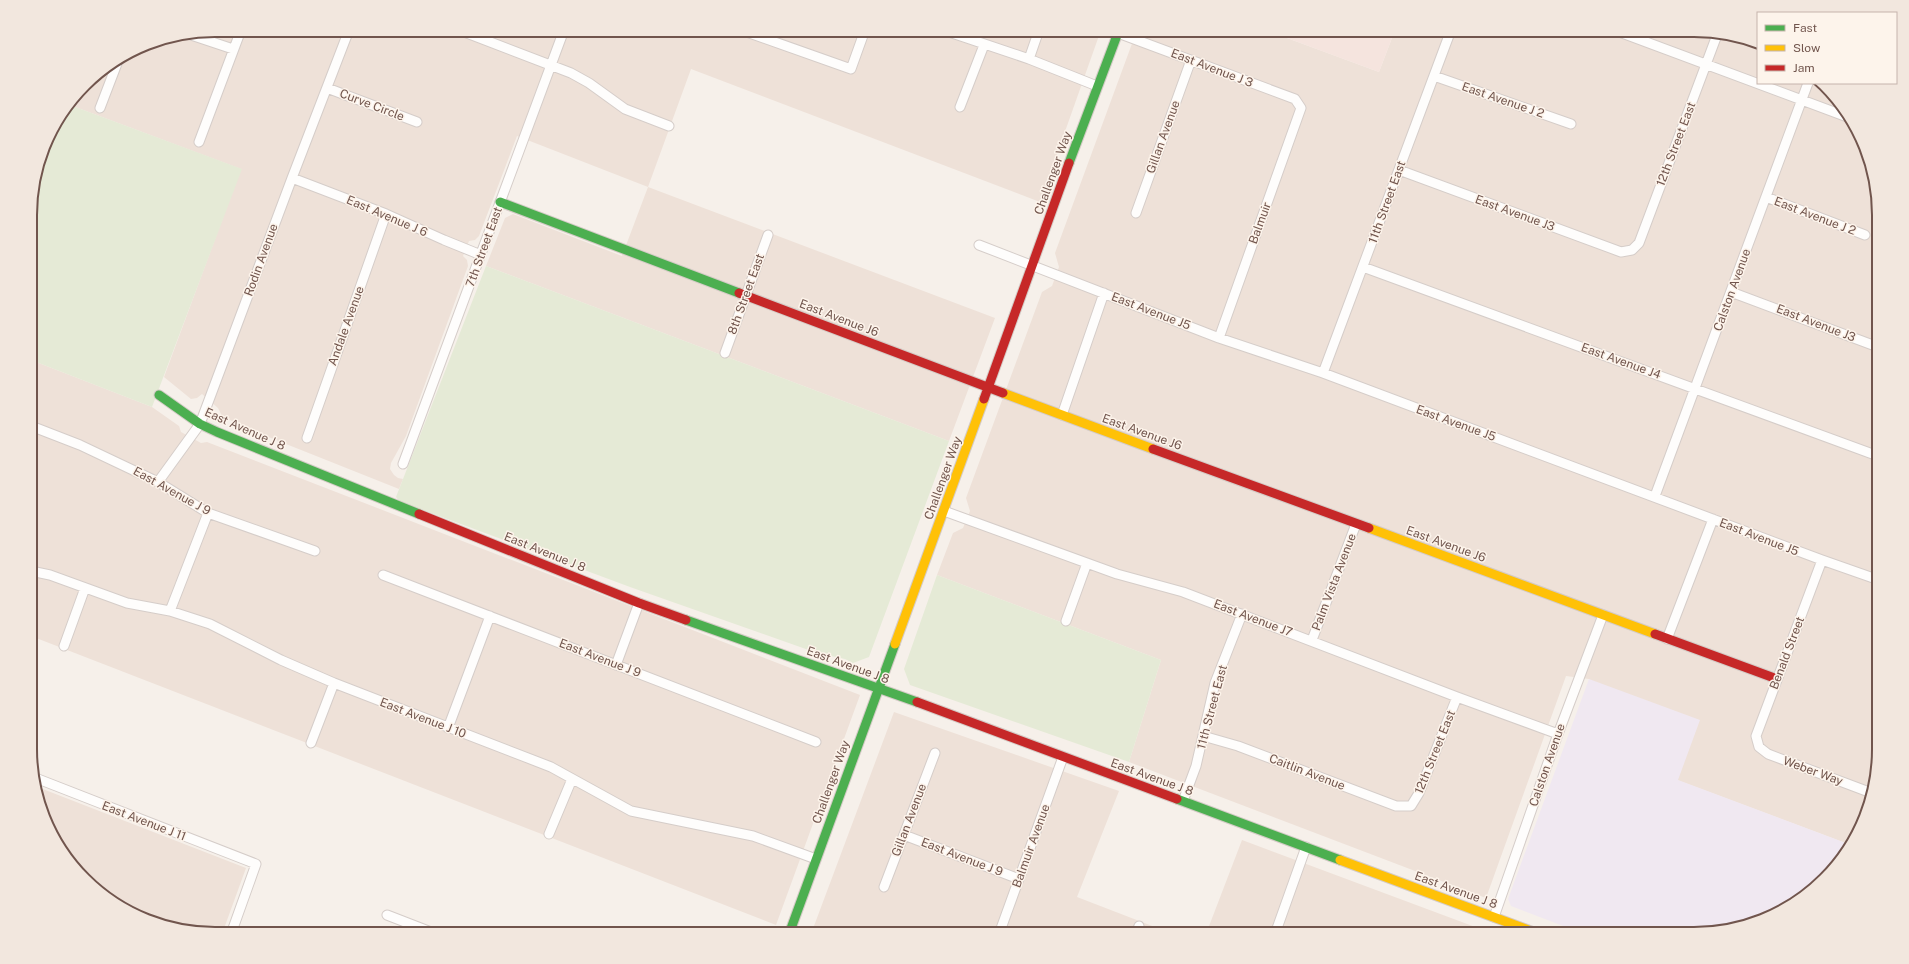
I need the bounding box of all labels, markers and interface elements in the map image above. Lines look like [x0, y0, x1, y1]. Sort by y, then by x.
legend [1757, 12, 1897, 84]
text: Fast [1793, 21, 1818, 35]
text: Slow [1793, 41, 1821, 55]
street label: East Avenue J 3 [1169, 46, 1255, 90]
text: Jam [1793, 61, 1815, 75]
street label: East Avenue J 2 [1460, 79, 1546, 121]
street label: Curve Circle [338, 86, 407, 124]
street label: Gillan Avenue [1143, 98, 1183, 175]
street label: 12th Street East [1654, 100, 1699, 188]
street label: Challenger Way [1031, 129, 1075, 216]
street label: 11th Street East [1366, 159, 1409, 245]
street label: East Avenue J3 [1473, 192, 1557, 234]
street label: East Avenue J 6 [344, 193, 430, 239]
street label: East Avenue J 2 [1772, 194, 1858, 238]
street label: Balmuir [1246, 200, 1274, 246]
street label: 7th Street East [463, 205, 505, 289]
street label: Rodin Avenue [241, 222, 281, 298]
street label: Calston Avenue [1711, 247, 1753, 333]
street label: 8th Street East [725, 251, 767, 336]
street label: Andale Avenue [325, 284, 367, 368]
street label: East Avenue J5 [1109, 289, 1193, 333]
street label: East Avenue J6 [797, 296, 881, 340]
street label: East Avenue J3 [1774, 301, 1858, 345]
street label: East Avenue J4 [1579, 340, 1663, 382]
street label: East Avenue J5 [1414, 402, 1498, 444]
street label: East Avenue J 8 [202, 405, 288, 453]
street label: East Avenue J6 [1100, 411, 1184, 453]
street label: Challenger Way [921, 434, 965, 521]
street label: East Avenue J 9 [131, 464, 213, 518]
street label: East Avenue J5 [1717, 515, 1801, 559]
street label: East Avenue J6 [1404, 523, 1488, 565]
street label: East Avenue J 8 [502, 529, 588, 575]
street label: Palm Vista Avenue [1309, 531, 1359, 633]
street label: East Avenue J7 [1212, 597, 1294, 639]
street label: Benald Street [1767, 614, 1807, 691]
street label: East Avenue J 9 [557, 636, 643, 680]
street label: East Avenue J 8 [805, 644, 891, 687]
street label: 11th Street East [1194, 663, 1230, 751]
street label: East Avenue J 10 [378, 695, 468, 741]
street label: 12th Street East [1412, 708, 1458, 796]
street label: Calston Avenue [1526, 722, 1568, 808]
street label: Challenger Way [809, 738, 853, 825]
street label: Caitlin Avenue [1267, 751, 1347, 793]
street label: Weber Way [1781, 754, 1845, 789]
street label: East Avenue J 8 [1109, 756, 1195, 799]
street label: Gillan Avenue [889, 782, 929, 858]
street label: East Avenue J 11 [100, 799, 188, 843]
street label: Balmuir Avenue [1009, 802, 1053, 890]
street label: East Avenue J 9 [919, 835, 1005, 879]
street label: East Avenue J 8 [1413, 869, 1499, 912]

